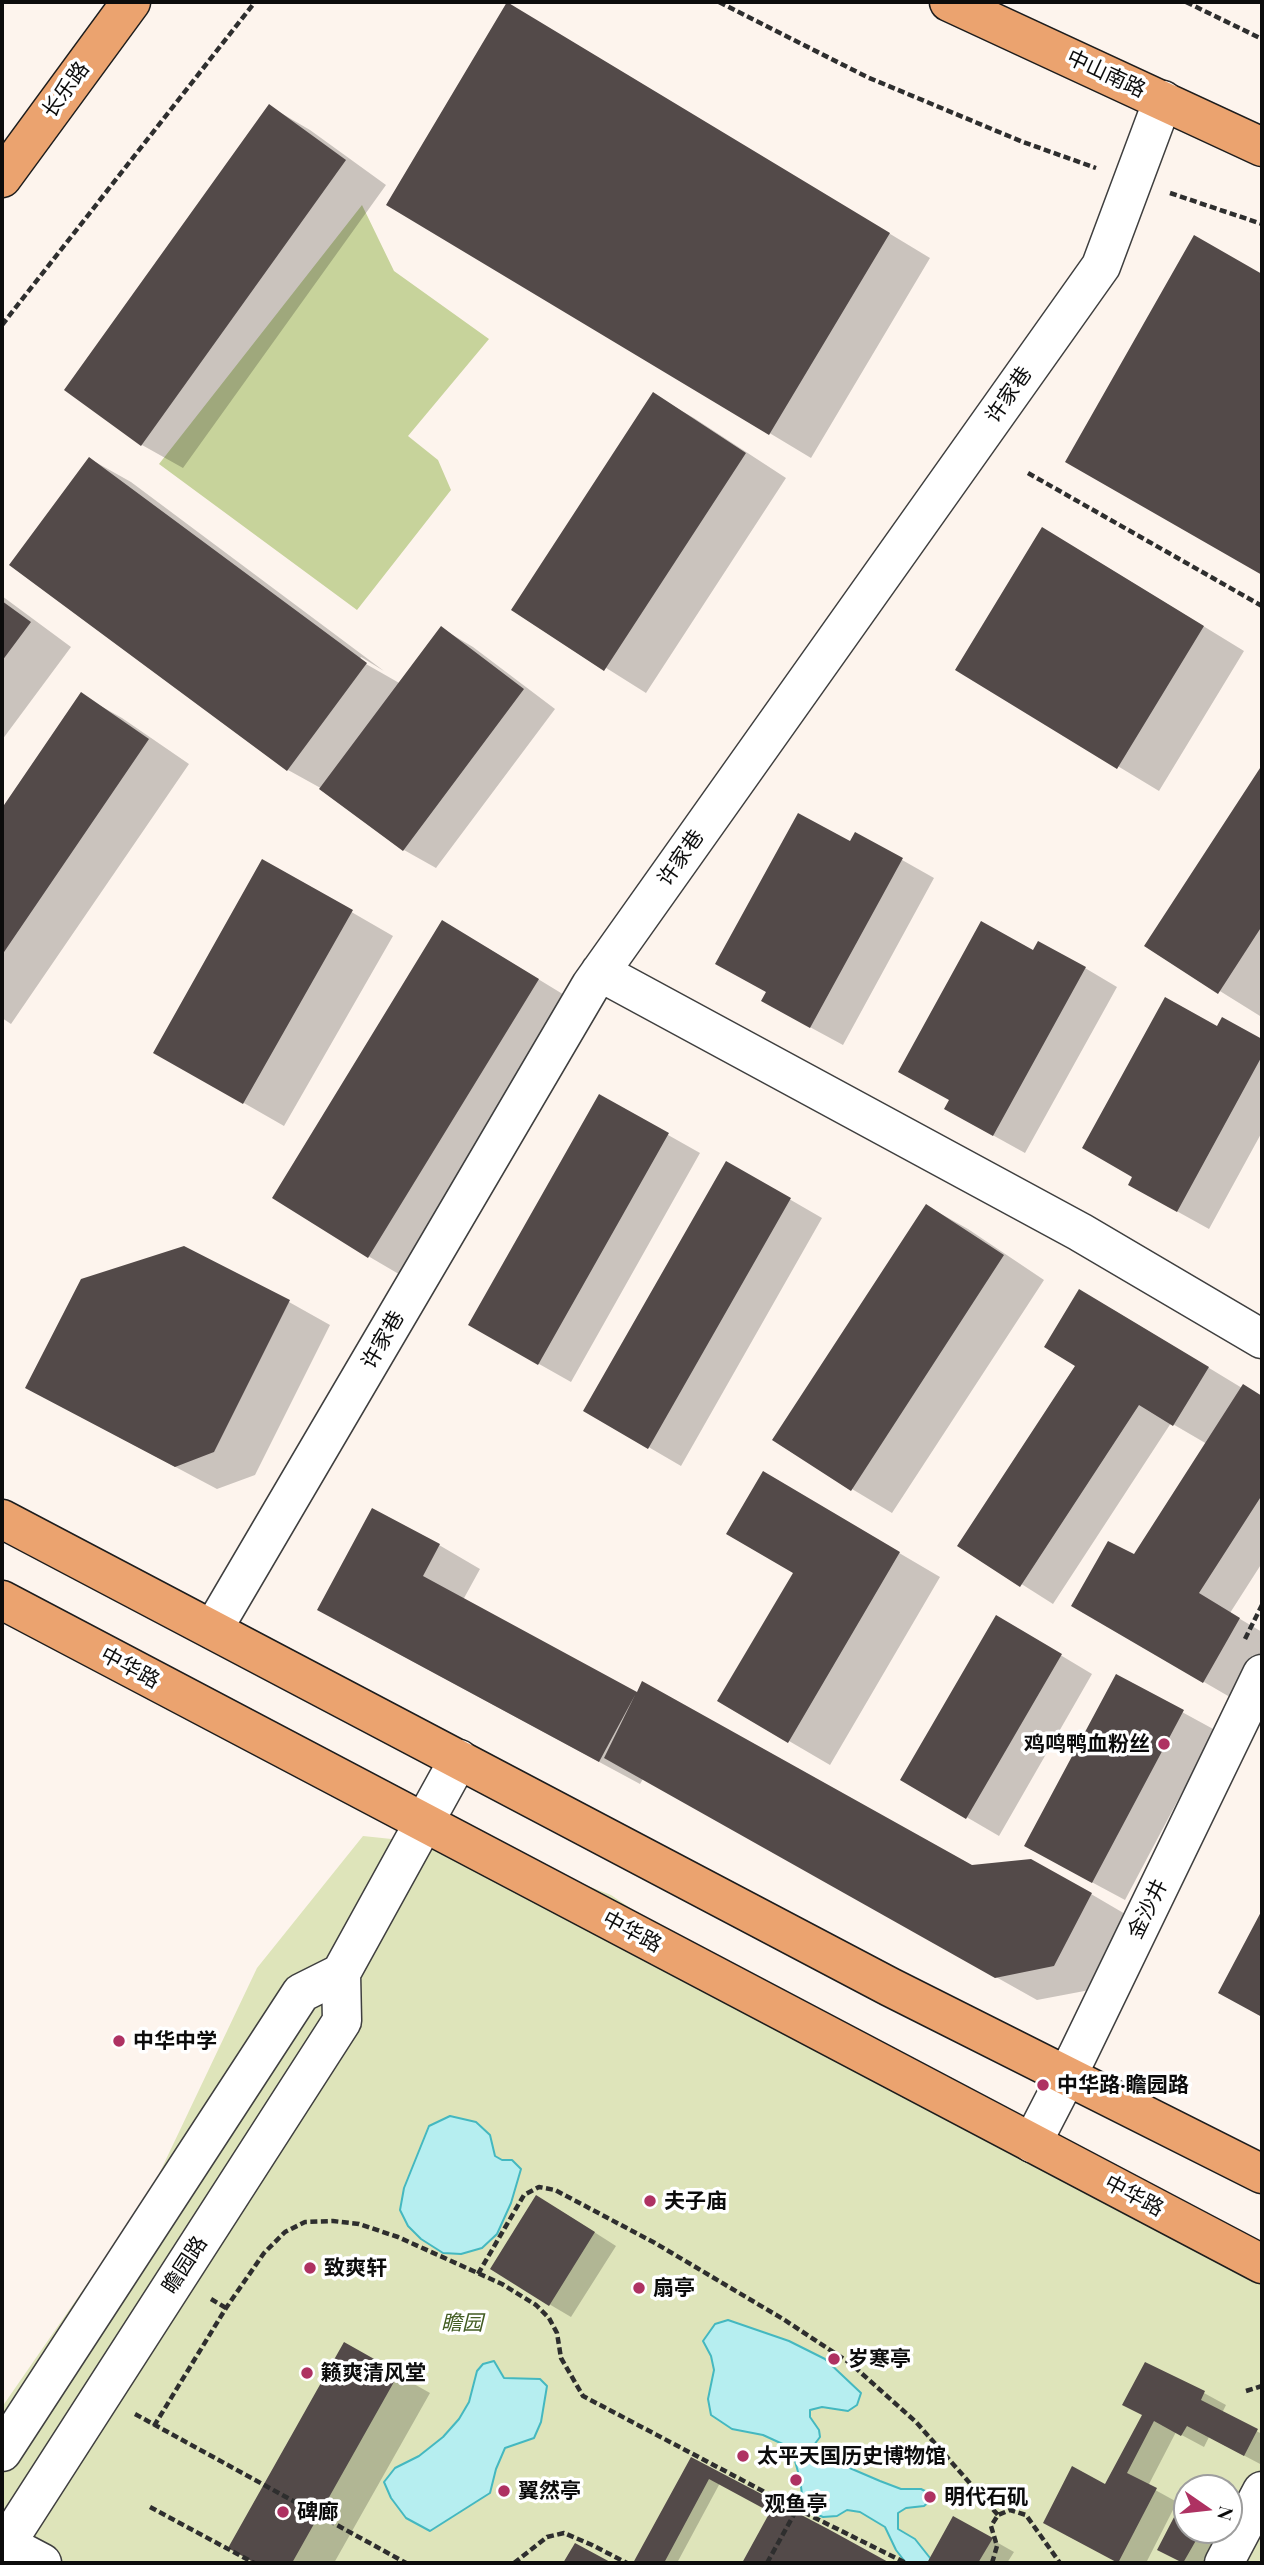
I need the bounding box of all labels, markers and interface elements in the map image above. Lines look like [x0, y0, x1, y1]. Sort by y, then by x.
street label: 中山南路 [1063, 45, 1149, 103]
street label: 长乐路 [37, 57, 95, 123]
street label: 许家巷 [981, 362, 1037, 428]
street label: 许家巷 [653, 825, 709, 891]
street label: 许家巷 [356, 1306, 410, 1374]
street label: 中华路 [96, 1642, 164, 1694]
place label: 鸡鸣鸭血粉丝 [1024, 1731, 1150, 1757]
marker: 鸡鸣鸭血粉丝 [1156, 1736, 1172, 1752]
street label: 金沙井 [1123, 1875, 1173, 1943]
street label: 中华路 [598, 1906, 666, 1958]
place label: 中华中学 [133, 2028, 217, 2054]
marker: 中华中学 [111, 2033, 127, 2049]
place label: 中华路·瞻园路 [1057, 2072, 1189, 2098]
marker: 中华路·瞻园路 [1035, 2077, 1051, 2093]
street label: 中华路 [1100, 2170, 1168, 2222]
place label: 夫子庙 [664, 2188, 727, 2214]
marker: 夫子庙 [642, 2193, 658, 2209]
street label: 瞻园路 [157, 2232, 213, 2298]
place label: 致爽轩 [324, 2255, 387, 2281]
marker: 致爽轩 [302, 2260, 318, 2276]
place label: 扇亭 [653, 2275, 695, 2301]
marker: 扇亭 [631, 2280, 647, 2296]
park label: 瞻园 [441, 2310, 483, 2336]
place label: 岁寒亭 [848, 2346, 911, 2372]
marker: 岁寒亭 [826, 2351, 842, 2367]
place label: 籁爽清风堂 [321, 2360, 426, 2386]
marker: 籁爽清风堂 [299, 2365, 315, 2381]
place label: 太平天国历史博物馆 [757, 2443, 946, 2469]
marker: 太平天国历史博物馆 [735, 2448, 751, 2464]
marker: 观鱼亭 [788, 2472, 804, 2488]
north arrow [1173, 2474, 1243, 2544]
place label: 翼然亭 [518, 2478, 581, 2504]
marker: 翼然亭 [496, 2483, 512, 2499]
place label: 明代石矶 [944, 2484, 1028, 2510]
marker: 明代石矶 [922, 2489, 938, 2505]
place label: 观鱼亭 [765, 2491, 827, 2517]
place label: 碑廊 [297, 2499, 339, 2525]
marker: 碑廊 [275, 2504, 291, 2520]
text: N [1212, 2504, 1241, 2523]

